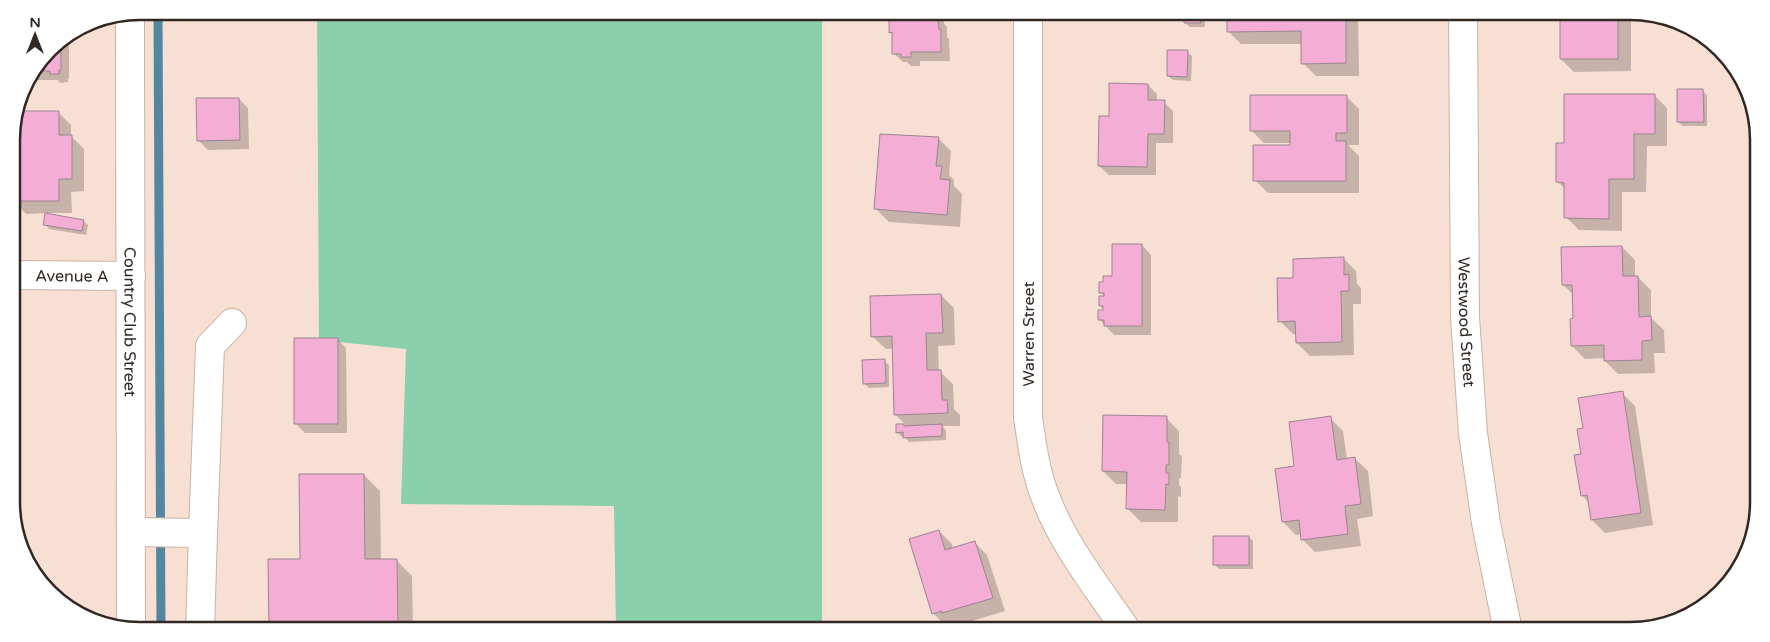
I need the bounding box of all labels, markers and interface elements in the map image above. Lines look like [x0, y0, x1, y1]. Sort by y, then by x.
north arrow [10, 10, 60, 60]
text: N [29, 14, 41, 31]
street label: Country Club Street [119, 247, 140, 397]
street label: Westwood Street [1454, 257, 1479, 388]
street label: Avenue A [35, 266, 109, 287]
street label: Warren Street [1019, 281, 1039, 387]

